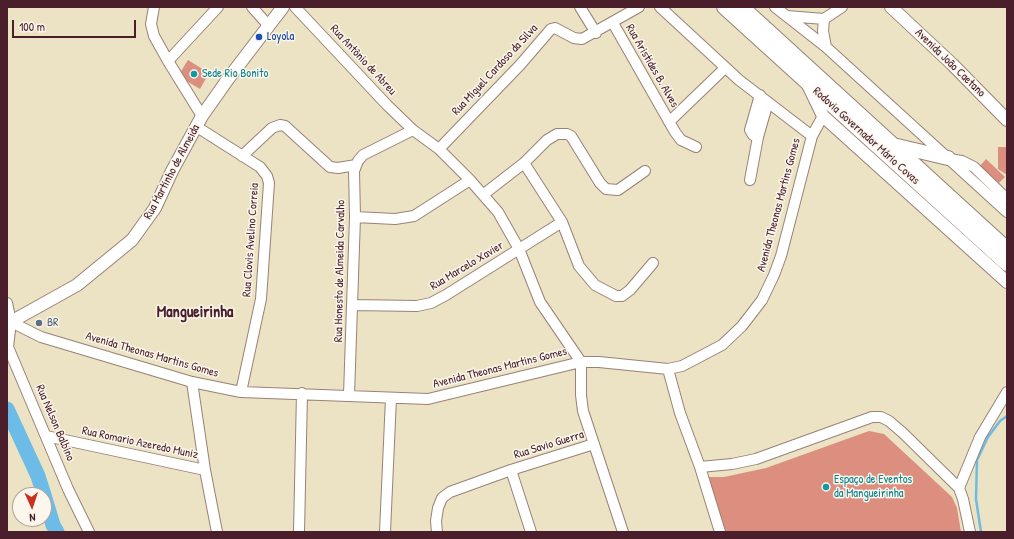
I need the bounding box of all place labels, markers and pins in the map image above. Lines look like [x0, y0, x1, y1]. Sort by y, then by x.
place label: Loyola [267, 30, 294, 44]
marker: Loyola [254, 32, 264, 42]
place label: Sede Rio Bonito [202, 67, 268, 81]
marker: Sede Rio Bonito [189, 69, 199, 79]
place label: BR [47, 316, 59, 330]
marker: BR [34, 318, 44, 328]
place label: Espaço de Eventos da Mangueirinha [834, 473, 912, 501]
marker: Espaço de Eventos da Mangueirinha [821, 482, 831, 492]

